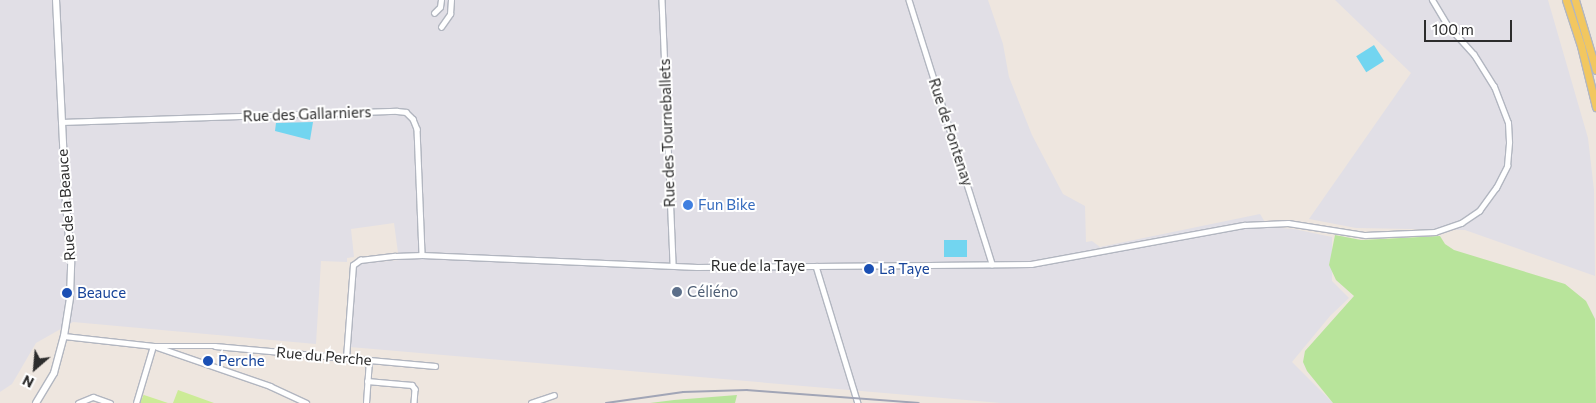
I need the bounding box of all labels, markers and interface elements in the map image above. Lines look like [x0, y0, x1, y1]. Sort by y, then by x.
scale bar [1426, 10, 1514, 42]
text: 100 m [1432, 20, 1474, 38]
street label: Rue des Tourneballets [655, 58, 679, 208]
street label: Rue de Fontenay [925, 76, 977, 188]
street label: Rue des Gallarniers [242, 103, 372, 125]
street label: Rue de la Beauce [53, 148, 79, 262]
place label: Fun Bike [698, 196, 755, 214]
marker: Fun Bike [682, 199, 694, 211]
street label: Rue de la Taye [711, 257, 805, 275]
place label: La Taye [879, 260, 930, 278]
marker: La Taye [863, 263, 875, 275]
place label: Céliéno [687, 283, 738, 301]
place label: Beauce [77, 284, 126, 302]
marker: Céliéno [671, 286, 683, 298]
marker: Beauce [61, 287, 73, 299]
north arrow [10, 343, 60, 393]
street label: Rue du Perche [276, 343, 372, 369]
place label: Perche [218, 352, 265, 370]
marker: Perche [202, 355, 214, 367]
text: N [19, 372, 36, 392]

